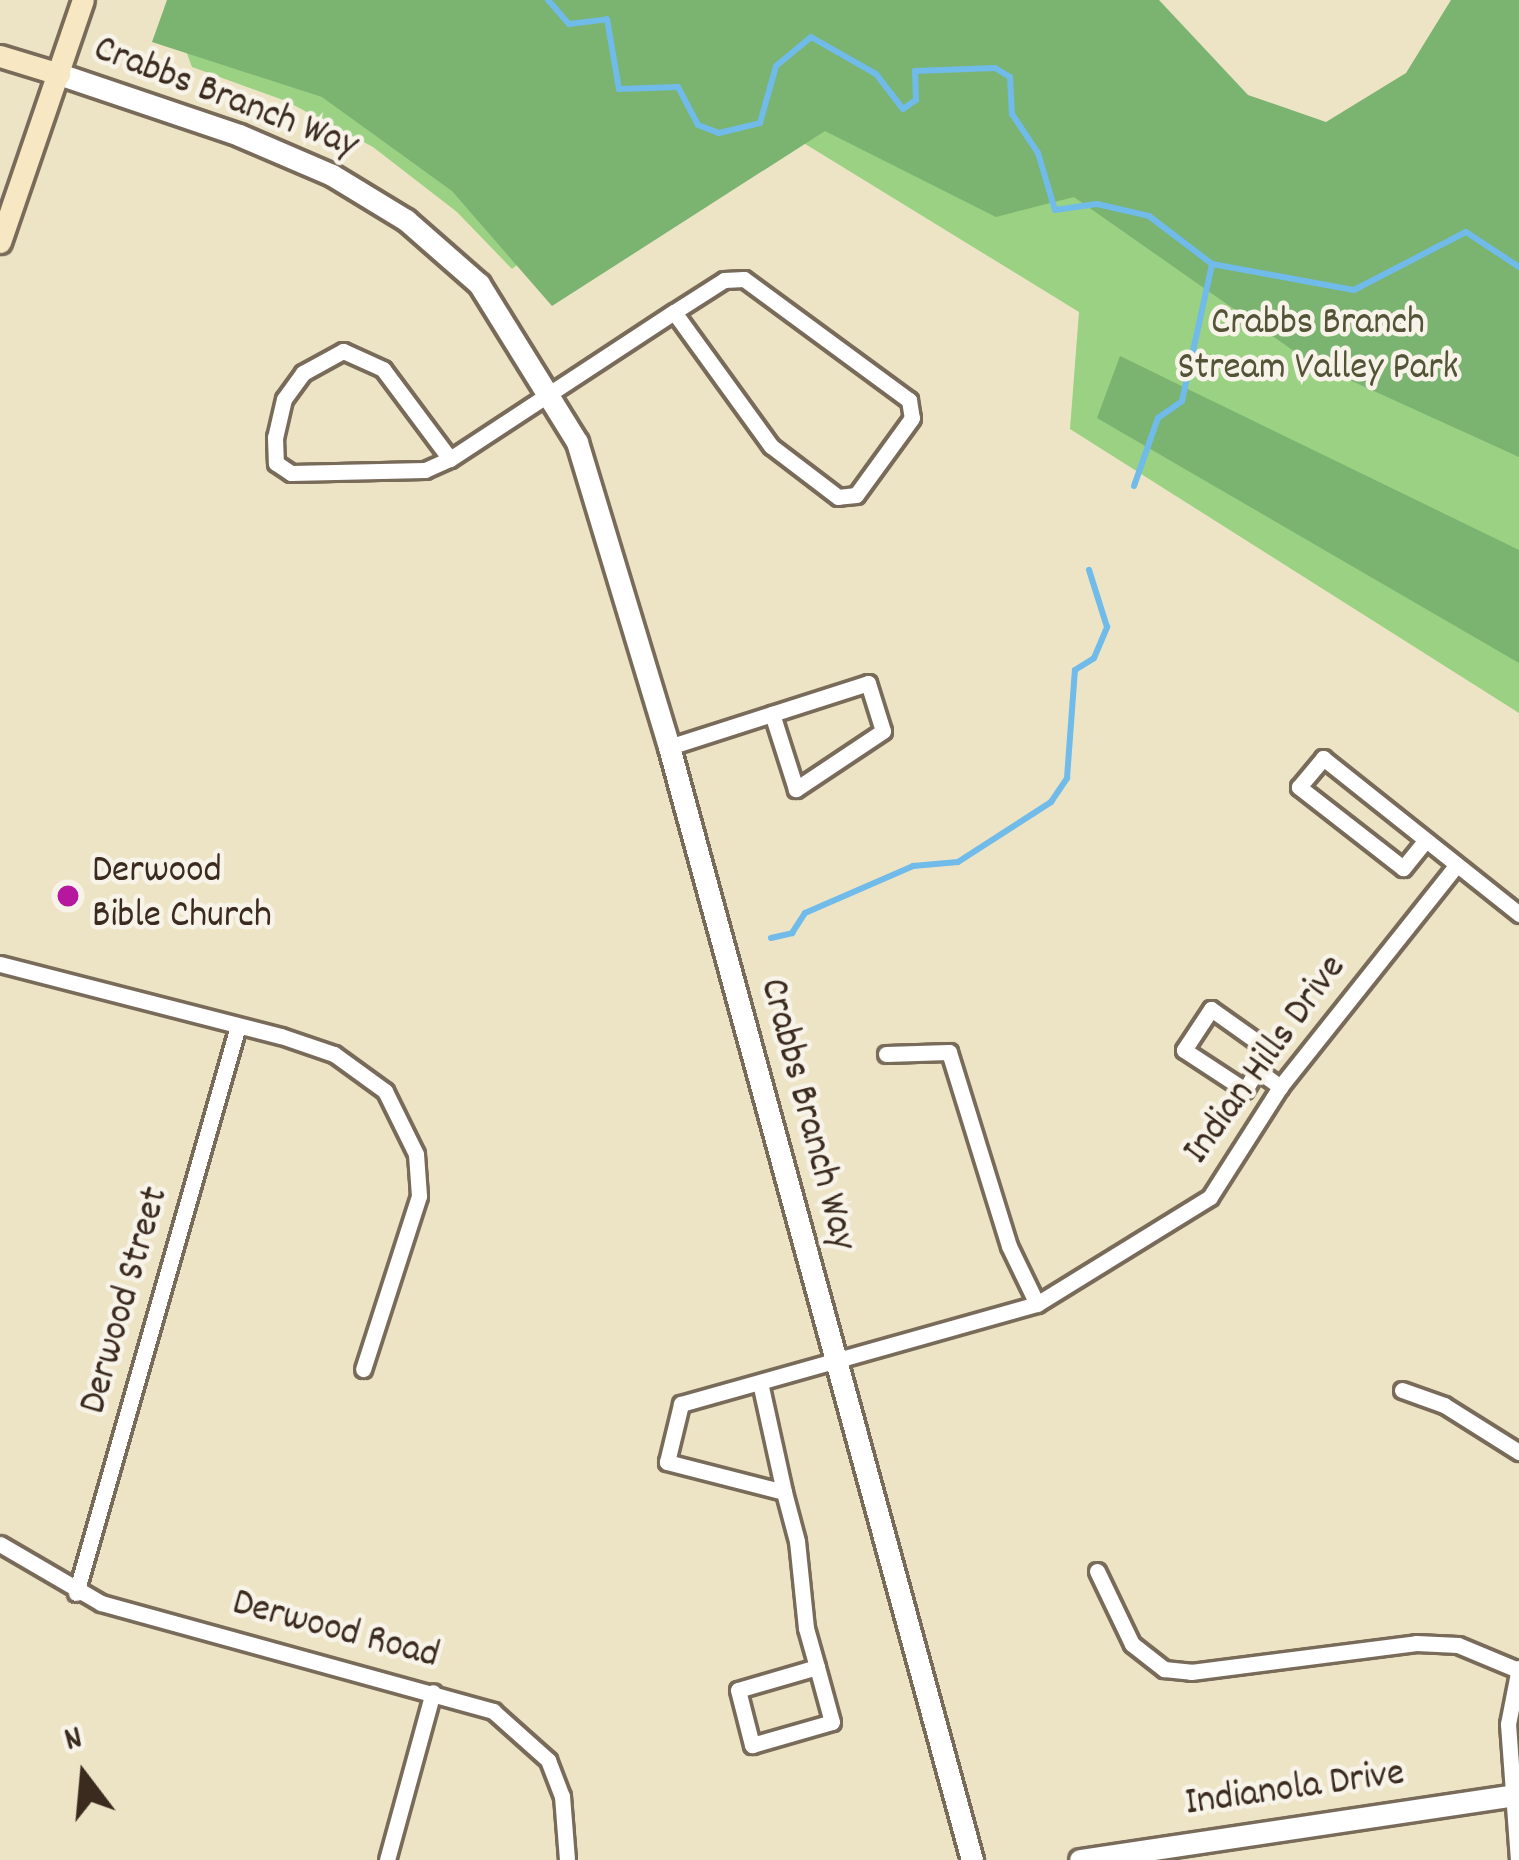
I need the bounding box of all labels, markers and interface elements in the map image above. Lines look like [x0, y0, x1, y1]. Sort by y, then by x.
street label: Crabbs Branch Way [86, 28, 364, 172]
park label: Crabbs Branch Stream Valley Park [1177, 303, 1459, 394]
place label: Derwood Bible Church [92, 851, 272, 942]
marker: Derwood Bible Church [55, 883, 81, 909]
street label: Indian Hills Drive [1175, 947, 1359, 1175]
street label: Crabbs Branch Way [746, 974, 864, 1256]
street label: Derwood Street [72, 1182, 182, 1420]
street label: Derwood Road [227, 1582, 443, 1682]
north arrow [24, 1716, 144, 1836]
text: N [60, 1716, 88, 1766]
street label: Indianola Drive [1182, 1752, 1408, 1830]

